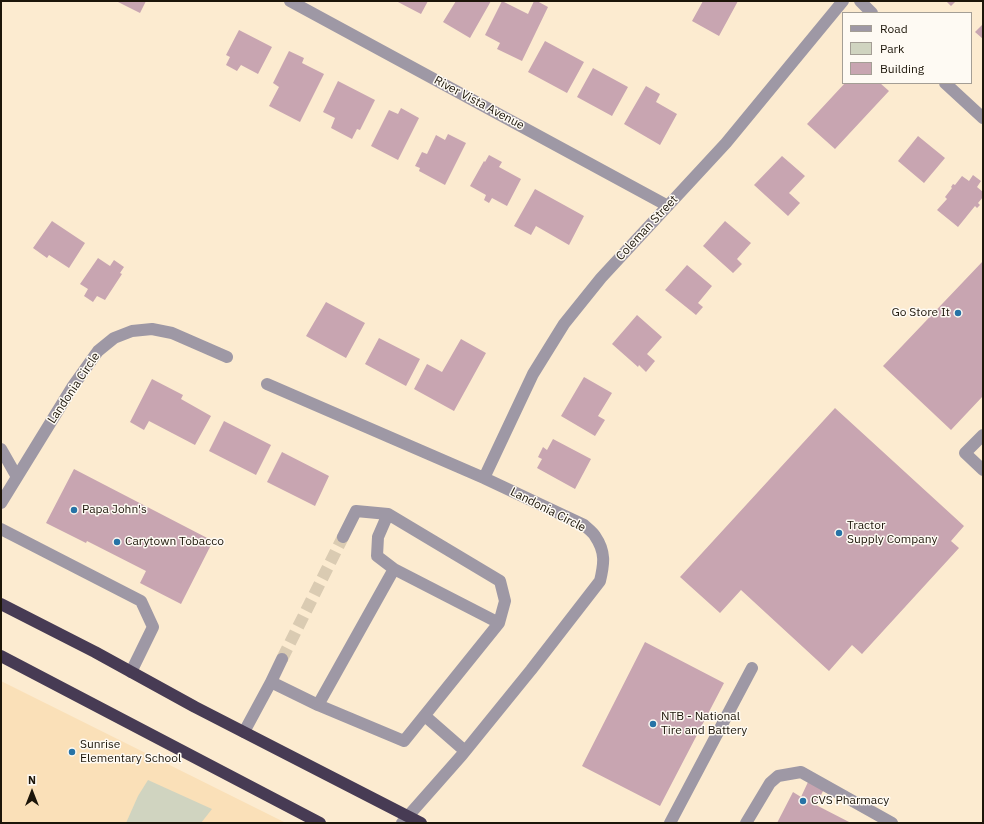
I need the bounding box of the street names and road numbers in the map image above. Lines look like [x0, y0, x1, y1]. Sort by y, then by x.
street label: River Vista Avenue [432, 73, 526, 133]
street label: Coleman Street [613, 193, 681, 263]
street label: Landonia Circle [45, 350, 103, 426]
street label: Landonia Circle [508, 485, 588, 535]

